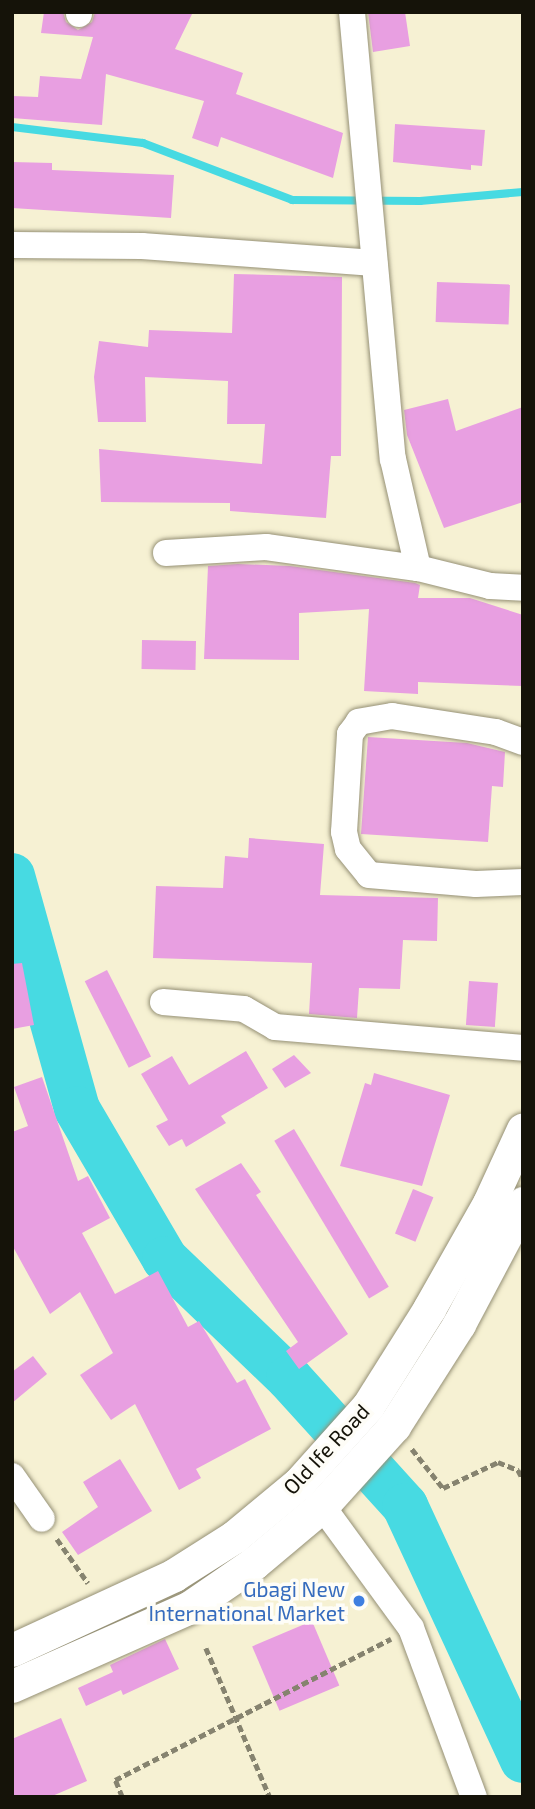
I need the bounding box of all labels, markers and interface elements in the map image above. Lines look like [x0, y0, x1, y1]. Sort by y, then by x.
street label: Old Ife Road [278, 1398, 374, 1500]
place label: Gbagi New International Market [148, 1576, 345, 1626]
marker: Gbagi New International Market [351, 1593, 367, 1609]

